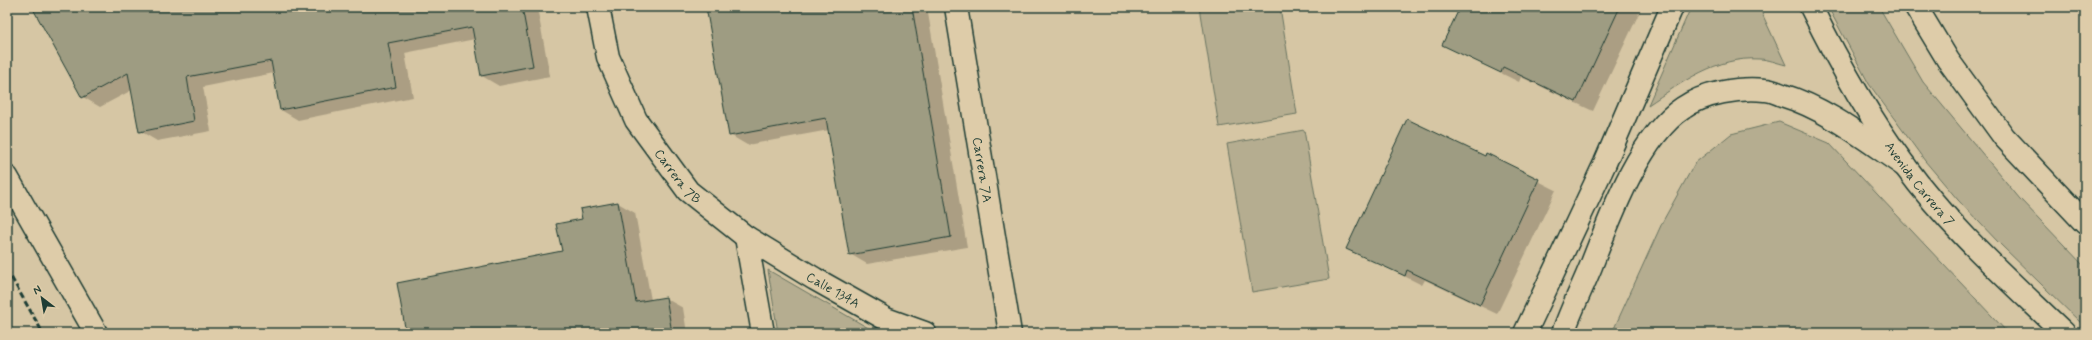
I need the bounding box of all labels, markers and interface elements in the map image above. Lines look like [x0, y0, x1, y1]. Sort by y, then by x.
street label: Carrera 7A [968, 136, 995, 204]
street label: Avenida Carrera 7 [1880, 139, 1958, 230]
street label: Carrera 7B [650, 146, 704, 208]
street label: Calle 134A [803, 269, 863, 313]
north arrow [22, 278, 62, 318]
text: N [31, 282, 44, 298]

